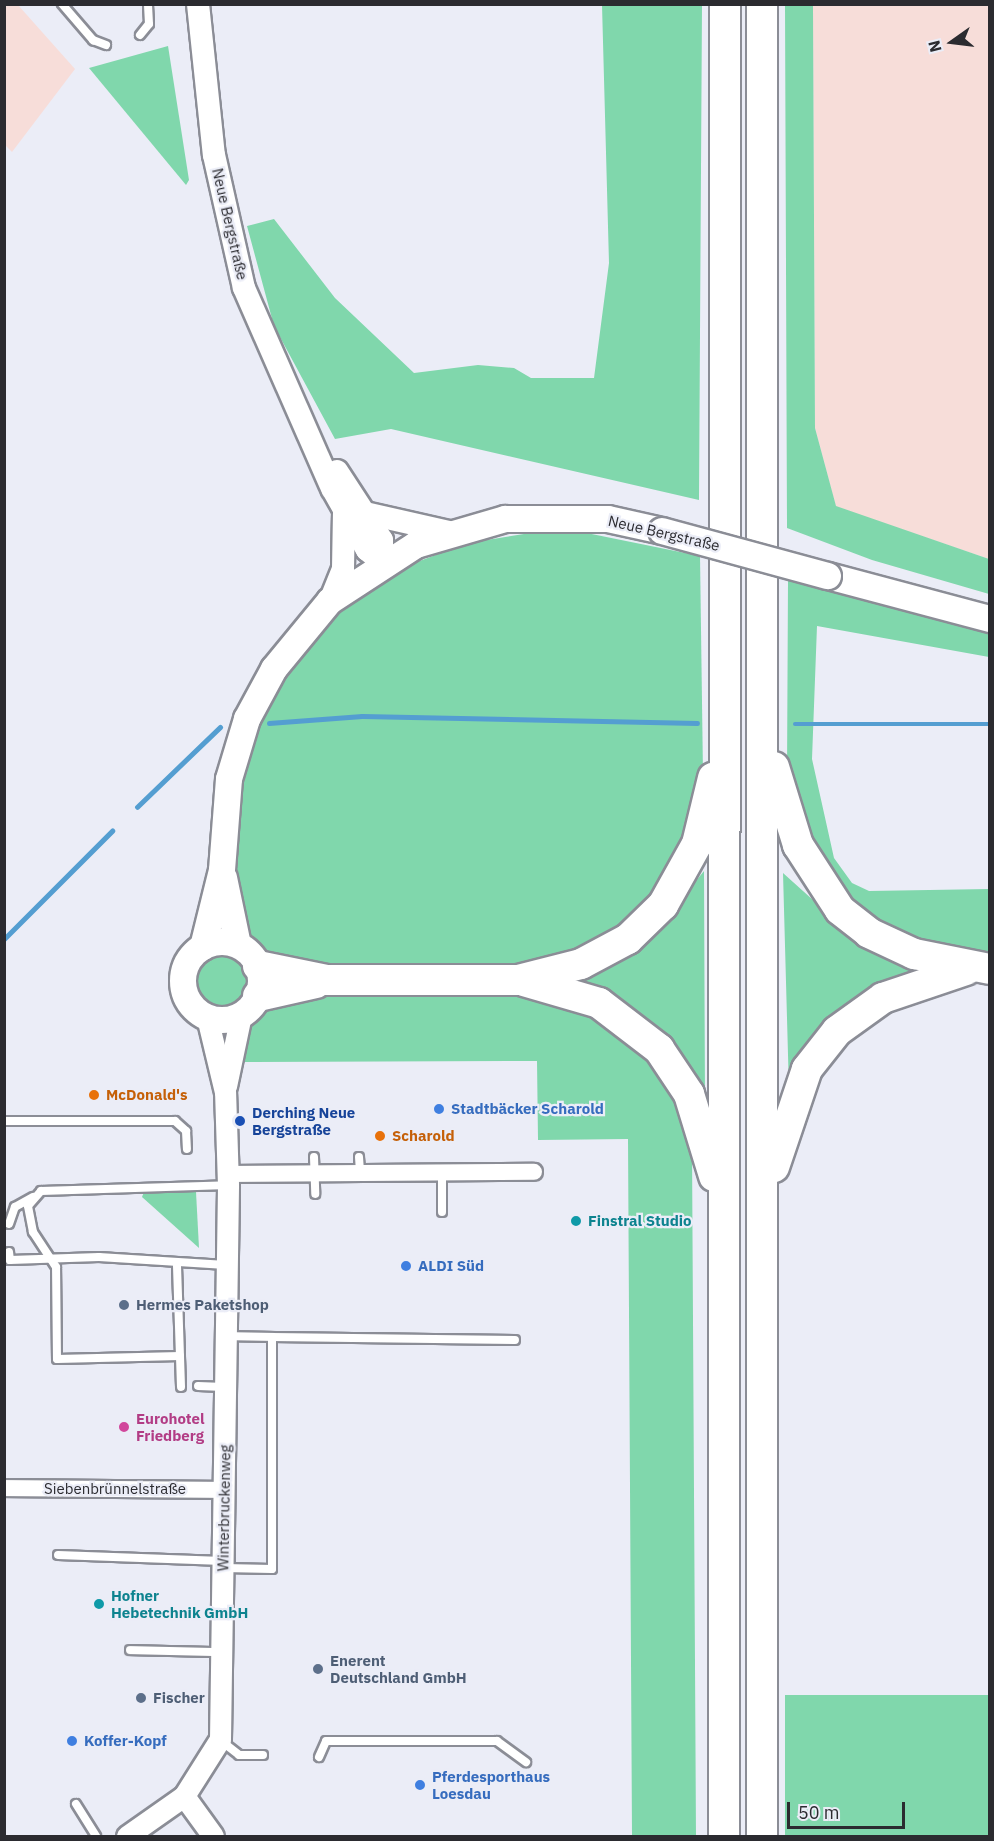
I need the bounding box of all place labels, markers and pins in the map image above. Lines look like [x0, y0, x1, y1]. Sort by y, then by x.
place label: McDonald's [106, 1086, 188, 1104]
marker: McDonald's [87, 1088, 101, 1102]
place label: Stadtbäcker Scharold [451, 1100, 604, 1118]
marker: Stadtbäcker Scharold [432, 1102, 446, 1116]
place label: Derching Neue Bergstraße [252, 1103, 355, 1138]
marker: Derching Neue Bergstraße [233, 1114, 247, 1128]
place label: Scharold [392, 1127, 455, 1145]
marker: Scharold [373, 1129, 387, 1143]
place label: Finstral Studio [588, 1212, 691, 1230]
marker: Finstral Studio [569, 1214, 583, 1228]
place label: ALDI Süd [418, 1257, 484, 1275]
marker: ALDI Süd [399, 1259, 413, 1273]
place label: Hermes Paketshop [136, 1296, 269, 1314]
marker: Hermes Paketshop [117, 1298, 131, 1312]
place label: Eurohotel Friedberg [136, 1409, 204, 1444]
marker: Eurohotel Friedberg [117, 1420, 131, 1434]
place label: Hofner Hebetechnik GmbH [111, 1586, 248, 1621]
marker: Hofner Hebetechnik GmbH [92, 1597, 106, 1611]
place label: Enerent Deutschland GmbH [330, 1651, 467, 1686]
marker: Enerent Deutschland GmbH [311, 1662, 325, 1676]
place label: Fischer [153, 1689, 205, 1707]
marker: Fischer [134, 1691, 148, 1705]
place label: Koffer-Kopf [84, 1732, 167, 1750]
marker: Koffer-Kopf [65, 1734, 79, 1748]
place label: Pferdesporthaus Loesdau [432, 1767, 550, 1802]
marker: Pferdesporthaus Loesdau [413, 1778, 427, 1792]

